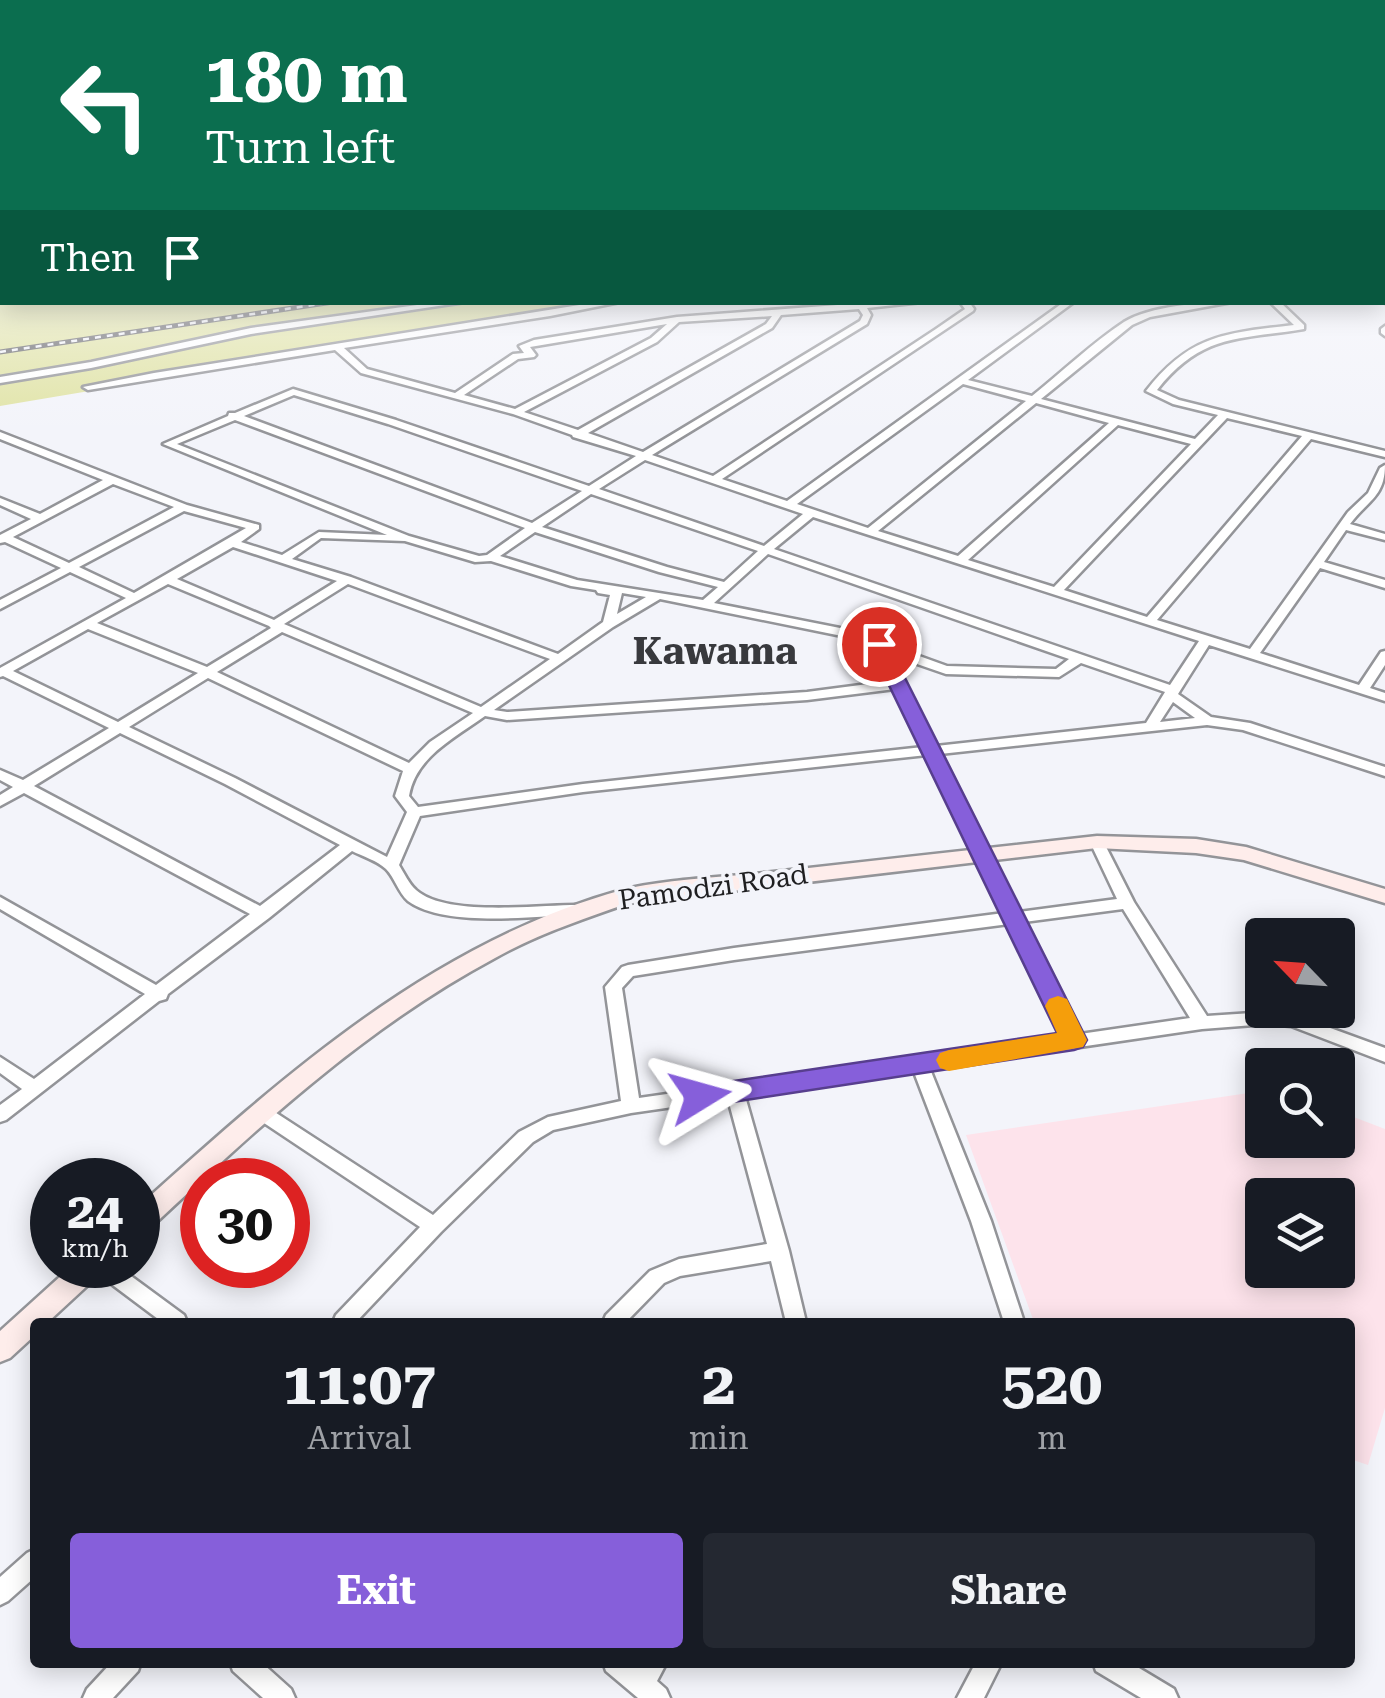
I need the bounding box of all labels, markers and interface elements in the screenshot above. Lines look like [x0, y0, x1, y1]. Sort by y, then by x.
text: 180 m [205, 37, 408, 119]
icon: left [40, 40, 170, 170]
text: Turn left [205, 121, 395, 174]
icon: arrive [155, 230, 210, 285]
text: Then [40, 236, 135, 280]
pin [837, 602, 922, 687]
icon: arrive [852, 617, 907, 672]
district label: Kawama [633, 629, 797, 673]
street label: Pamodzi Road [616, 857, 810, 917]
north arrow [1245, 918, 1355, 1028]
map controls [1245, 918, 1355, 1288]
position arrow [648, 1044, 752, 1148]
button: search [1245, 1048, 1355, 1158]
speed limit sign: 30 [180, 1158, 310, 1288]
button: layers [1245, 1178, 1355, 1288]
text: 24 [67, 1182, 123, 1240]
text: km/h [62, 1234, 128, 1263]
text: 11:07 [283, 1348, 436, 1419]
text: 2 [702, 1348, 735, 1419]
text: 520 [1001, 1348, 1102, 1419]
text: Arrival [307, 1419, 411, 1457]
text: min [689, 1419, 749, 1457]
text: m [1037, 1419, 1066, 1457]
button: Exit [70, 1533, 683, 1648]
button: Share [703, 1533, 1315, 1648]

